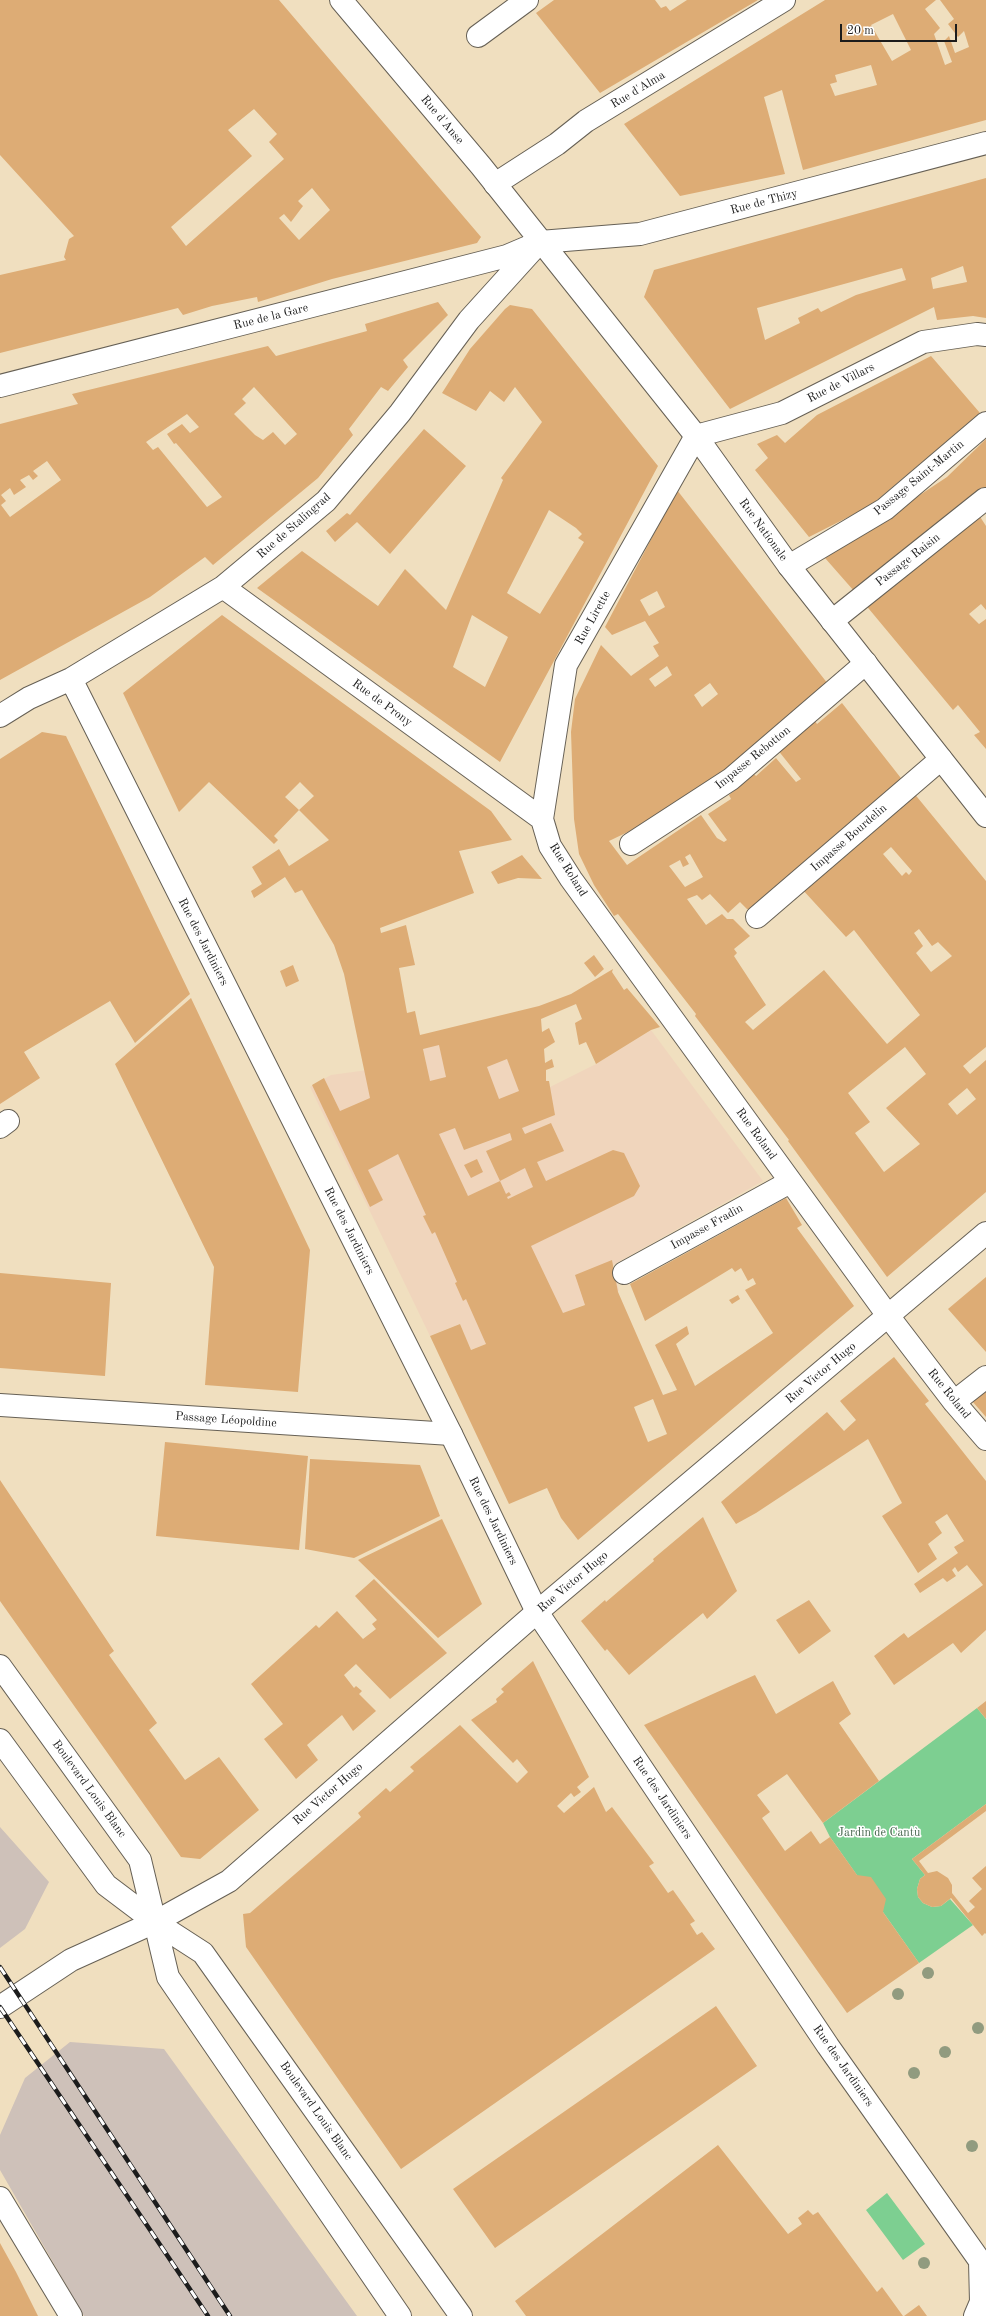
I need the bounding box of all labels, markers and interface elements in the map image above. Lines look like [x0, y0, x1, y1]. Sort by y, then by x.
scale bar [842, 16, 959, 42]
text: 20 m [847, 25, 874, 37]
street label: Rue d'Alma [608, 68, 668, 112]
street label: Rue d'Anse [417, 93, 467, 147]
street label: Rue de Thizy [729, 186, 799, 218]
street label: Rue de la Gare [232, 301, 310, 333]
street label: Rue de Villars [805, 360, 877, 406]
street label: Passage Saint-Martin [871, 437, 967, 519]
street label: Rue de Stalingrad [254, 490, 334, 562]
street label: Rue Nationale [736, 496, 790, 564]
street label: Passage Raisin [873, 530, 943, 590]
street label: Rue Lirette [572, 588, 614, 648]
street label: Rue de Prony [349, 676, 415, 730]
street label: Impasse Rebotton [712, 723, 794, 793]
street label: Impasse Bourdelin [808, 801, 890, 875]
street label: Rue Roland [546, 841, 590, 899]
street label: Rue des Jardiniers [175, 896, 231, 988]
street label: Rue Roland [732, 1105, 780, 1163]
street label: Rue des Jardiniers [321, 1185, 377, 1277]
street label: Impasse Fradin [668, 1201, 746, 1253]
street label: Rue Victor Hugo [783, 1339, 859, 1407]
street label: Rue Roland [924, 1366, 974, 1422]
street label: Passage Léopoldine [175, 1409, 277, 1431]
street label: Rue des Jardiniers [465, 1475, 521, 1567]
street label: Rue Victor Hugo [535, 1548, 611, 1616]
street label: Boulevard Louis Blanc [49, 1737, 129, 1841]
street label: Rue des Jardiniers [629, 1754, 695, 1842]
street label: Rue Victor Hugo [290, 1760, 366, 1828]
park label: Jardin de Cantù [838, 1826, 920, 1840]
street label: Rue des Jardiniers [809, 2022, 877, 2110]
street label: Boulevard Louis Blanc [276, 2059, 356, 2163]

